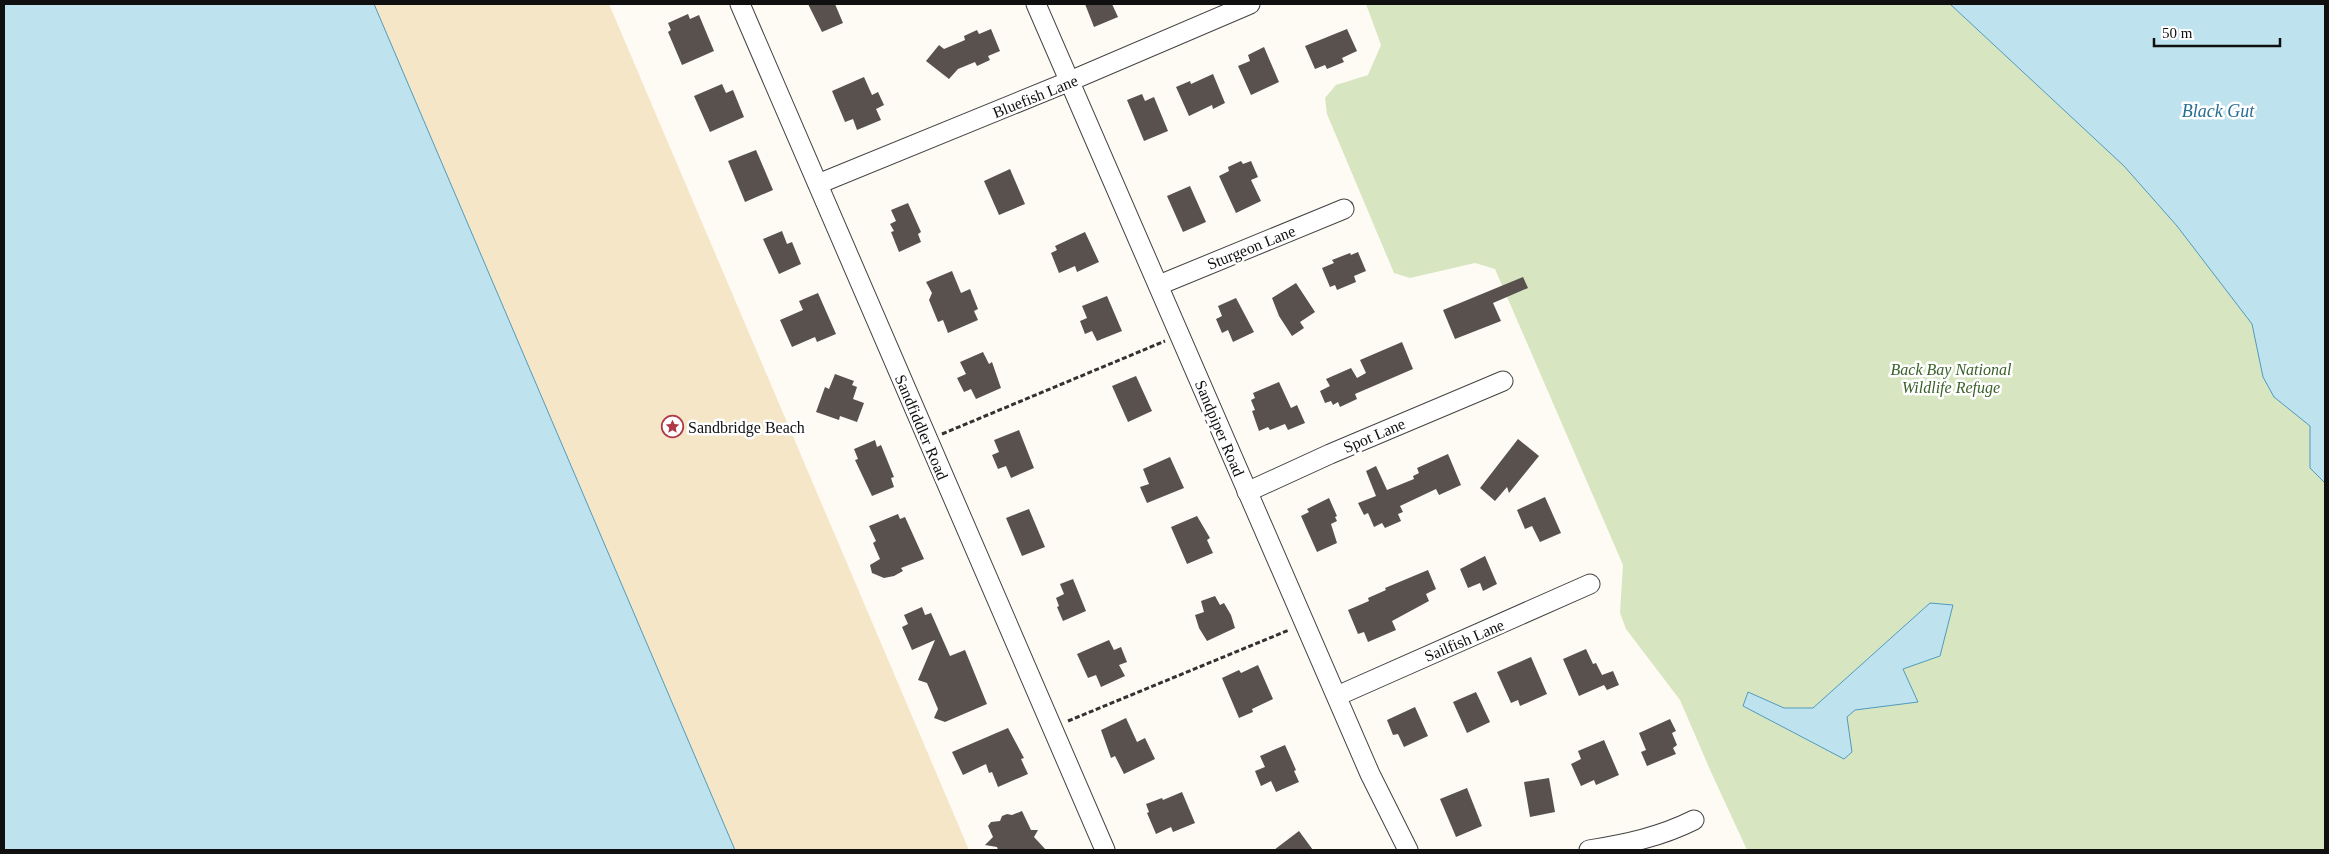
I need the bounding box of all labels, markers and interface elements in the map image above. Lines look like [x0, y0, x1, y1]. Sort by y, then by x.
scale bar [2154, 15, 2280, 47]
text: 50 m [2162, 25, 2193, 41]
street label: Bluefish Lane [990, 72, 1080, 121]
water label: Black Gut [2182, 101, 2255, 121]
street label: Sturgeon Lane [1205, 222, 1298, 274]
park label: Back Bay National Wildlife Refuge [1891, 361, 2012, 397]
street label: Sandfiddler Road [892, 372, 951, 482]
street label: Sandpiper Road [1191, 378, 1247, 479]
place icon: Sandbridge Beach [660, 415, 684, 439]
street label: Spot Lane [1341, 415, 1408, 457]
place label: Sandbridge Beach [688, 419, 805, 437]
street label: Sailfish Lane [1422, 616, 1507, 665]

